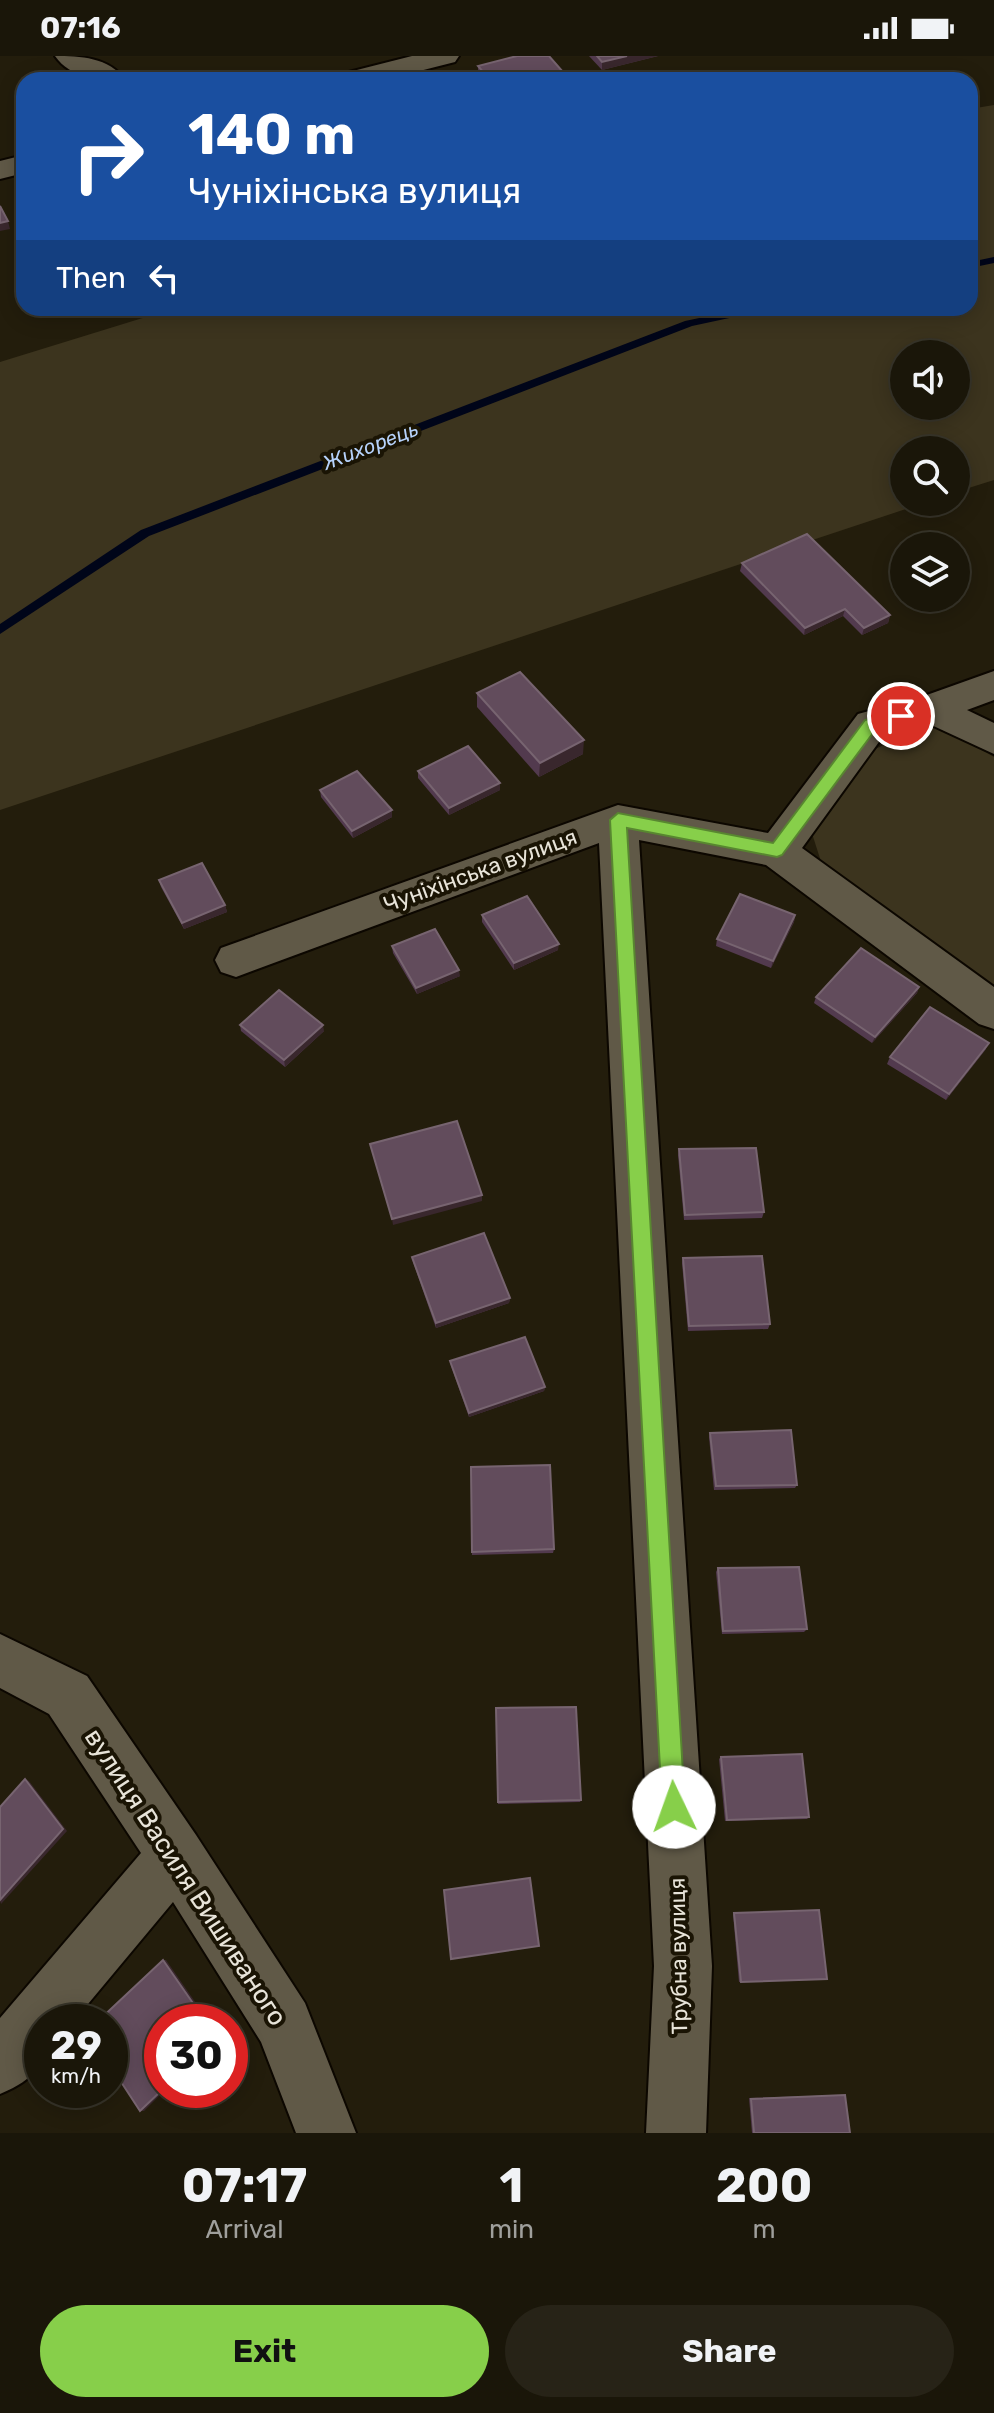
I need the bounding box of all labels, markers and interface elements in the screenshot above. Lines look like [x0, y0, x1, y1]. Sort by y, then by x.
text: 07:16 [40, 10, 121, 46]
text: 140 m [188, 102, 355, 168]
icon: right [56, 104, 160, 208]
text: Чуніхінська вулиця [188, 169, 521, 212]
icon: left [142, 256, 186, 300]
text: Then [56, 260, 126, 296]
map controls [890, 340, 970, 612]
button: sound [890, 340, 970, 420]
water label: Жихорець [319, 417, 421, 475]
button: search [890, 436, 970, 516]
button: layers [890, 532, 970, 612]
pin [867, 682, 935, 750]
icon: arrive [879, 694, 923, 738]
street label: Чуніхінська вулиця [380, 823, 580, 918]
street label: вулиця Василя Вишиваного [78, 1723, 293, 2032]
position arrow [632, 1765, 716, 1849]
street label: Трубна вулиця [664, 1877, 693, 2035]
speed limit sign: 30 [144, 2004, 248, 2108]
text: 29 [50, 2022, 102, 2069]
text: km/h [51, 2064, 101, 2088]
text: 07:17 [182, 2157, 307, 2214]
text: 1 [500, 2157, 523, 2214]
text: 200 [716, 2157, 812, 2214]
text: Arrival [205, 2214, 283, 2245]
text: min [489, 2214, 534, 2245]
text: m [752, 2214, 776, 2245]
button: Exit [40, 2305, 489, 2397]
button: Share [505, 2305, 954, 2397]

